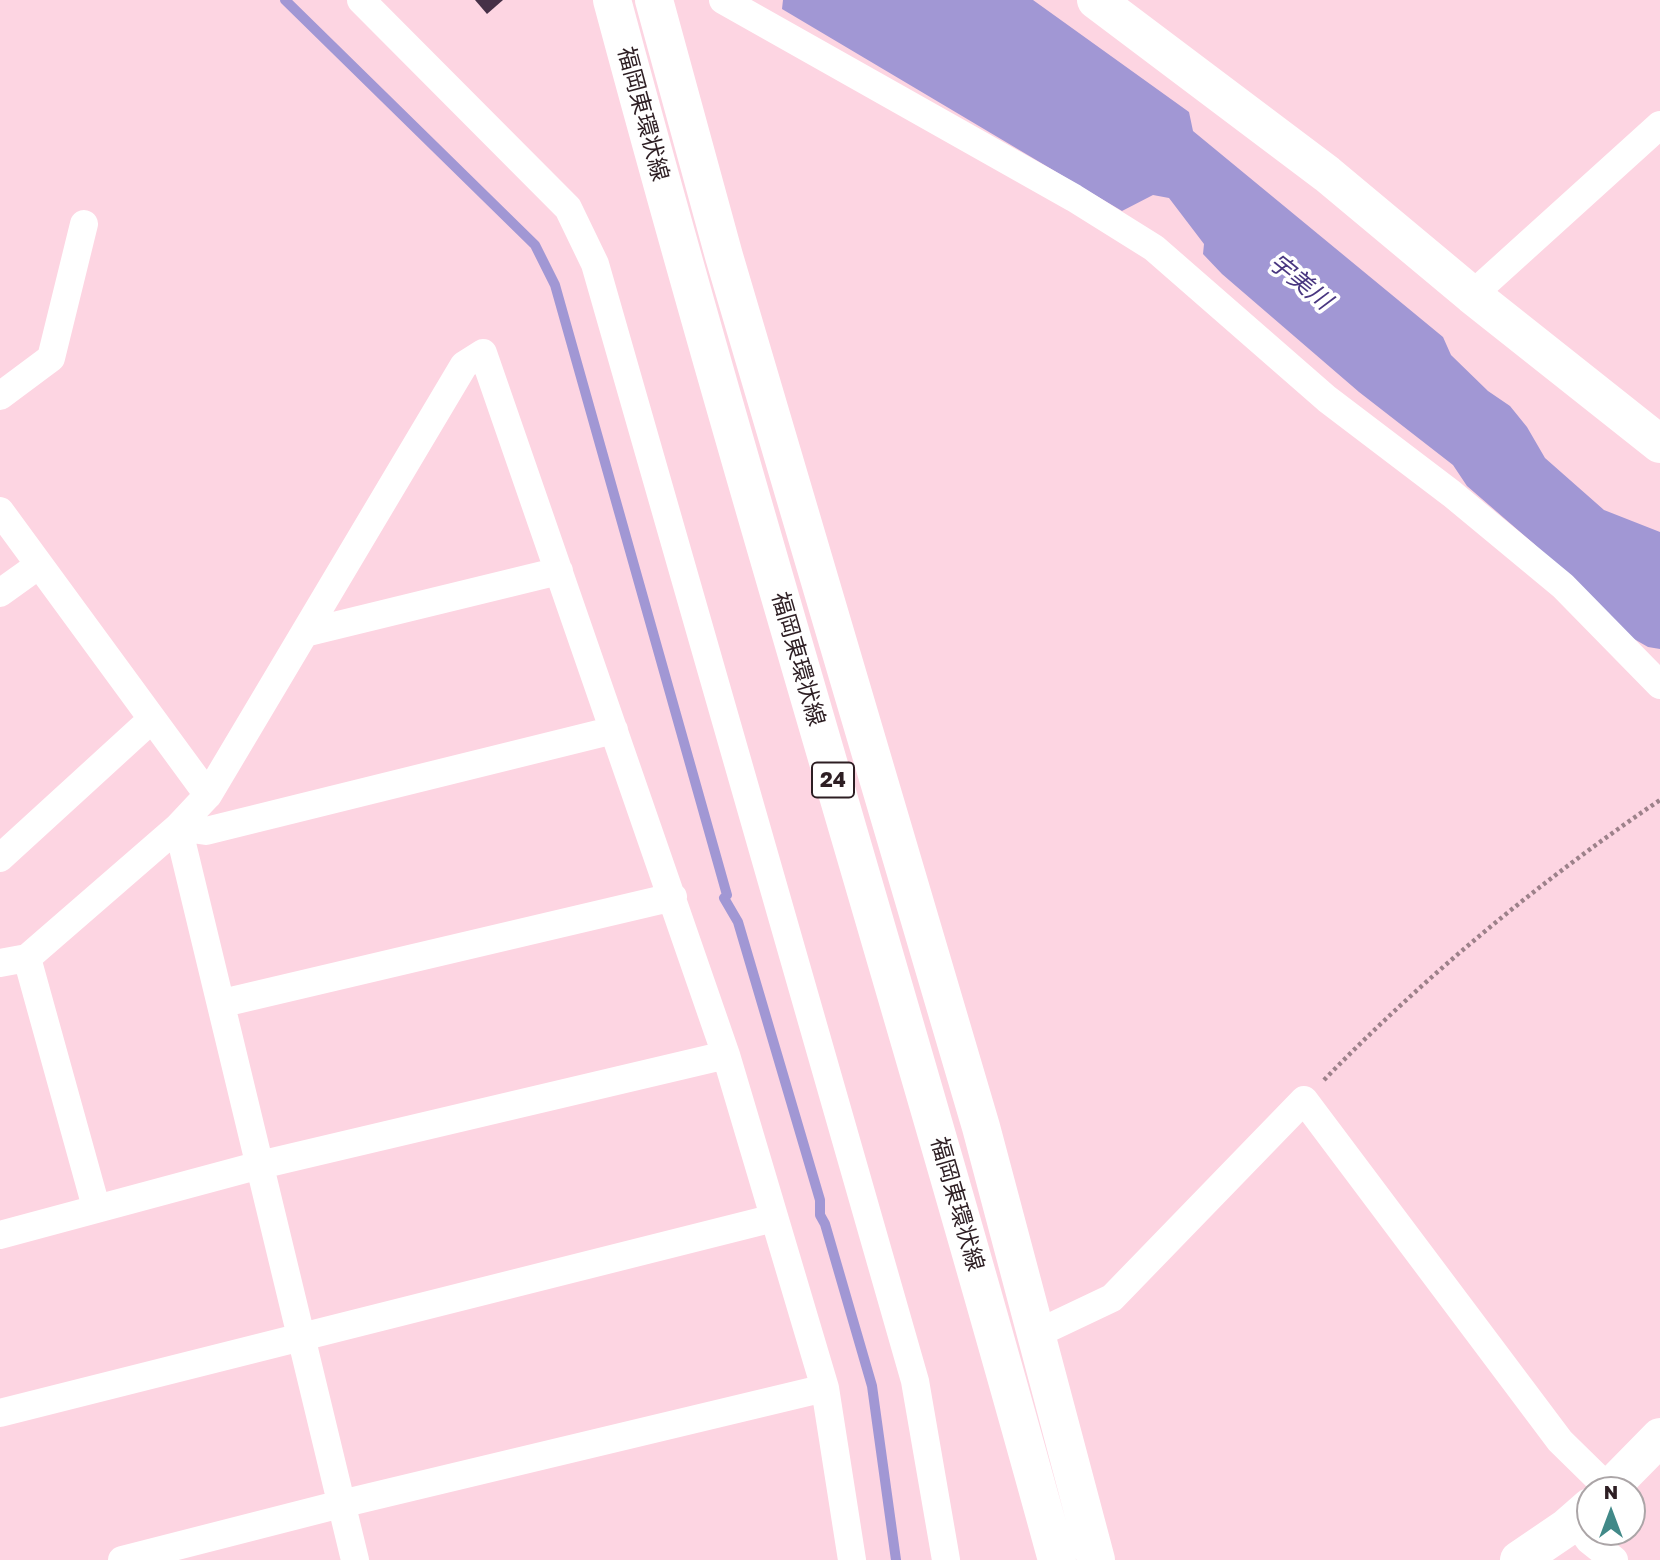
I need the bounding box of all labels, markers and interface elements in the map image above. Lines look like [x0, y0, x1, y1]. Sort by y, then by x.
street label: 福岡東環状線 [612, 44, 674, 184]
water label: 宇美川 [1263, 248, 1337, 316]
street label: 福岡東環状線 [766, 589, 830, 729]
road number: 24 [812, 762, 854, 798]
street label: 福岡東環状線 [925, 1134, 989, 1274]
north arrow [1576, 1476, 1646, 1546]
text: N [1604, 1480, 1618, 1503]

